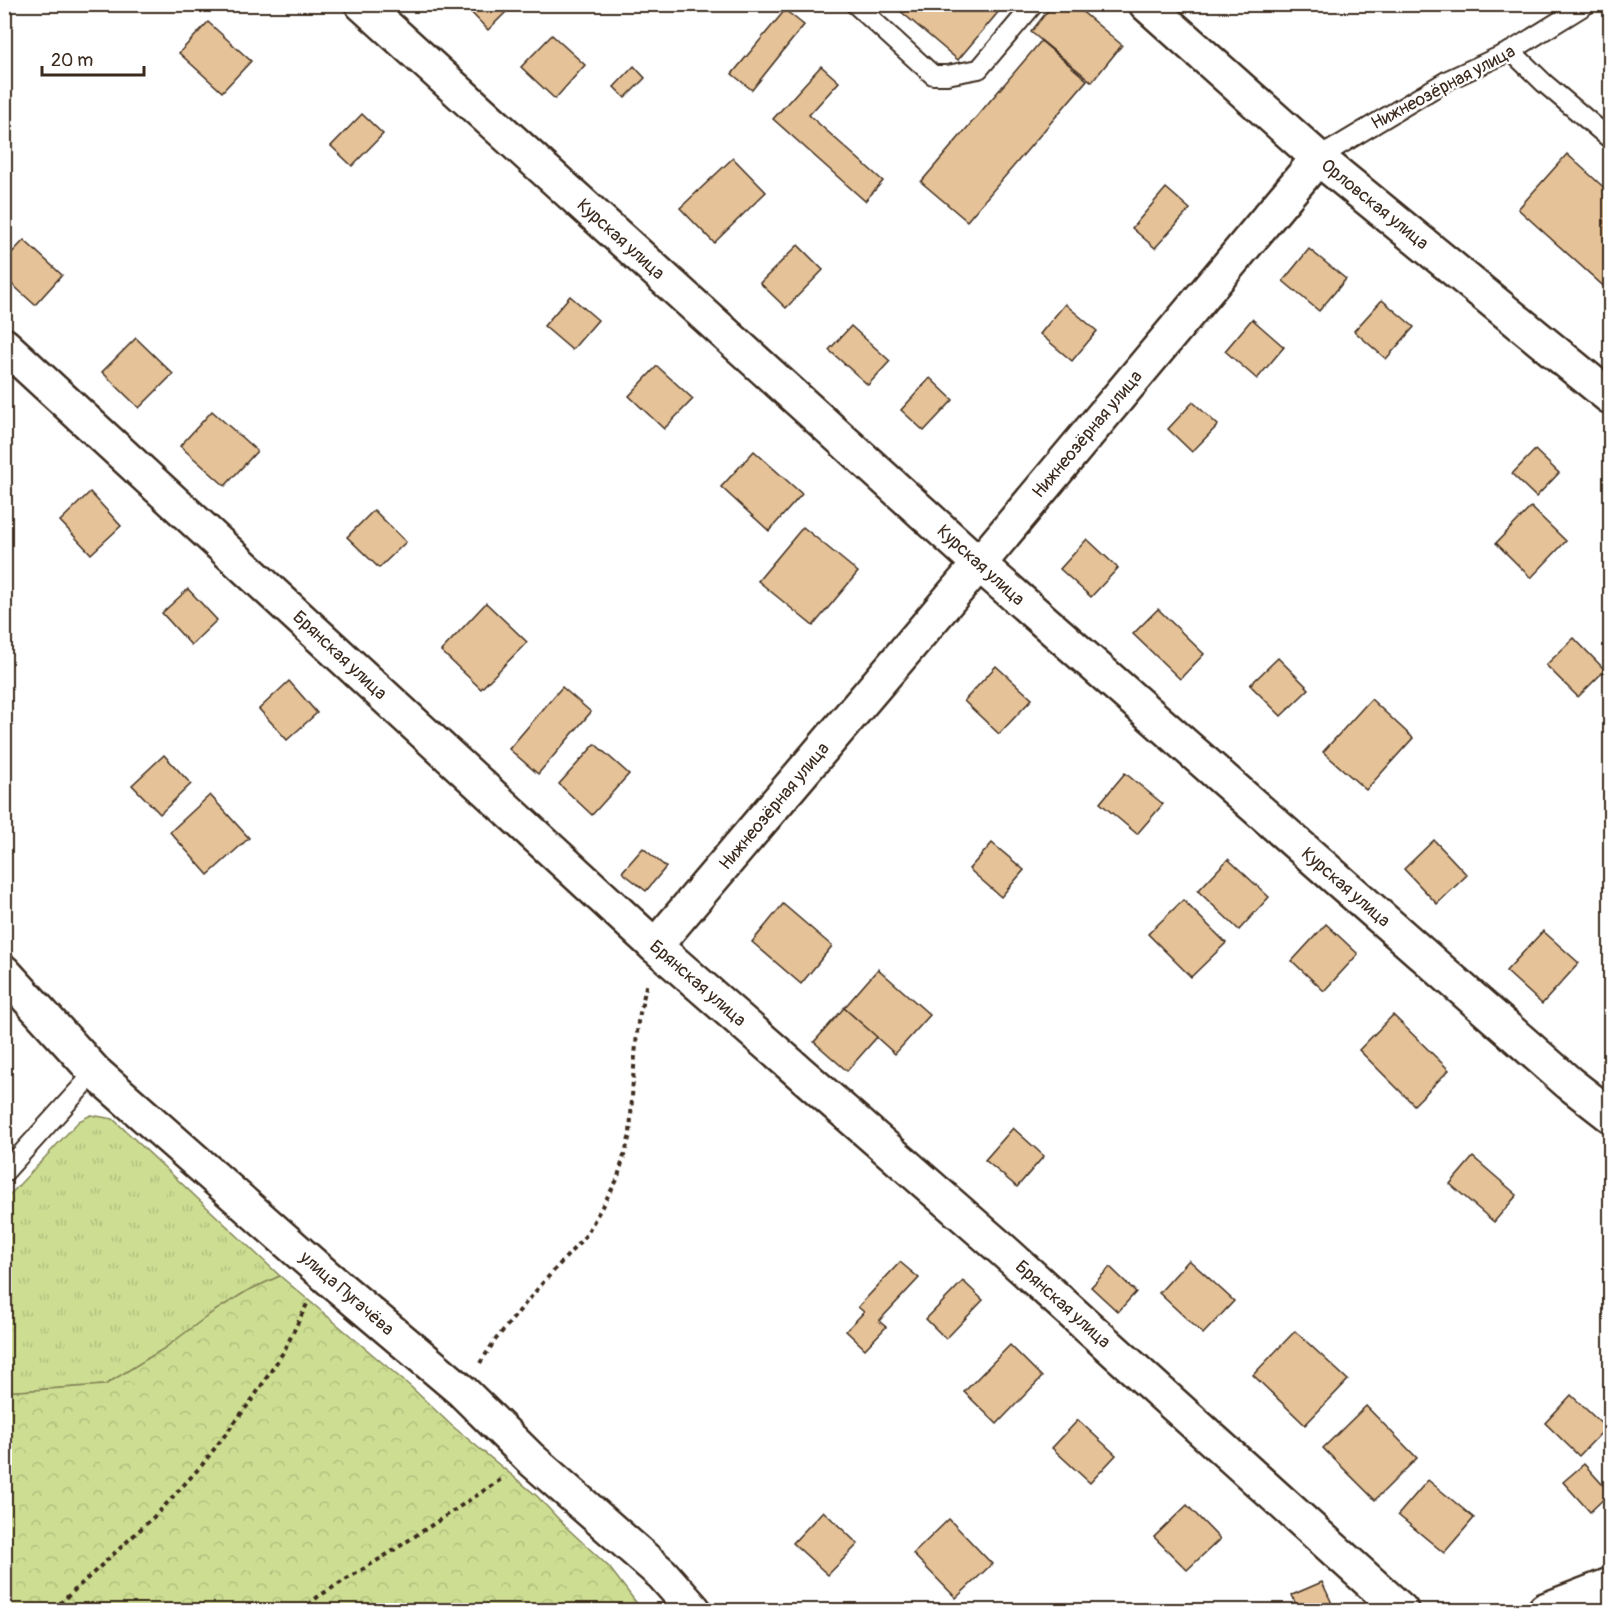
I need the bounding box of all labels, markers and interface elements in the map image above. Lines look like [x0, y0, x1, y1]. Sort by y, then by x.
scale bar [42, 39, 144, 77]
street label: Нижнеозёрная улица [1367, 40, 1519, 135]
text: 20 m [51, 49, 93, 72]
street label: Орловская улица [1316, 154, 1433, 255]
street label: Курская улица [572, 194, 669, 285]
street label: Нижнеозёрная улица [1027, 366, 1148, 503]
street label: Курская улица [932, 520, 1029, 611]
street label: Брянская улица [288, 606, 392, 705]
street label: Нижнеозёрная улица [714, 738, 835, 875]
street label: Курская улица [1296, 842, 1395, 932]
street label: Брянская улица [645, 935, 751, 1032]
street label: улица Пугачёва [294, 1245, 399, 1341]
street label: Брянская улица [1010, 1255, 1115, 1353]

